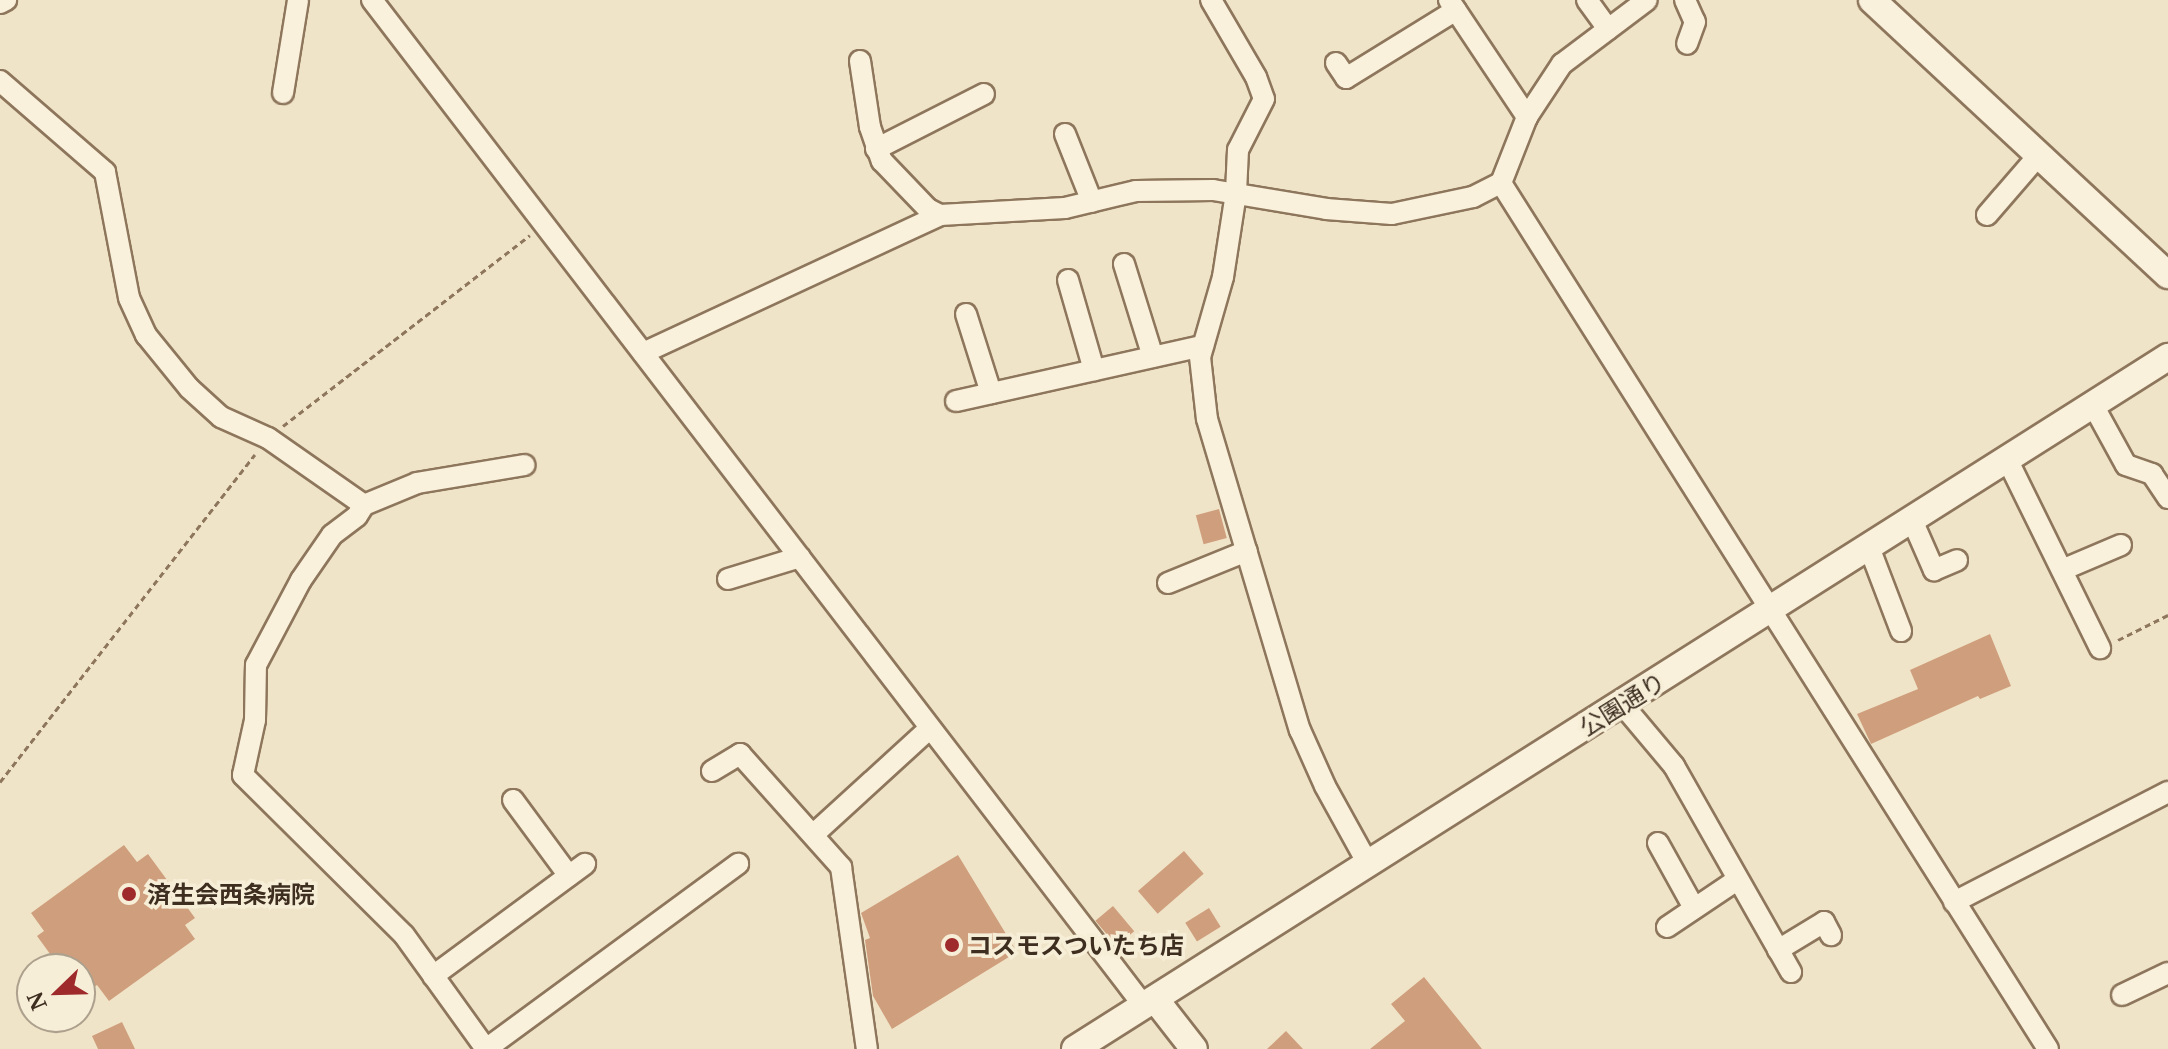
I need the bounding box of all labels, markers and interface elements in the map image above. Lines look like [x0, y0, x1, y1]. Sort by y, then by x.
street label: 公園通り [1574, 666, 1670, 742]
place label: 済生会西条病院 [147, 880, 315, 908]
marker: 済生会西条病院 [118, 883, 140, 905]
place label: コスモスついたち店 [968, 931, 1184, 959]
marker: コスモスついたち店 [943, 936, 961, 954]
north arrow [16, 953, 96, 1033]
text: N [19, 988, 53, 1015]

